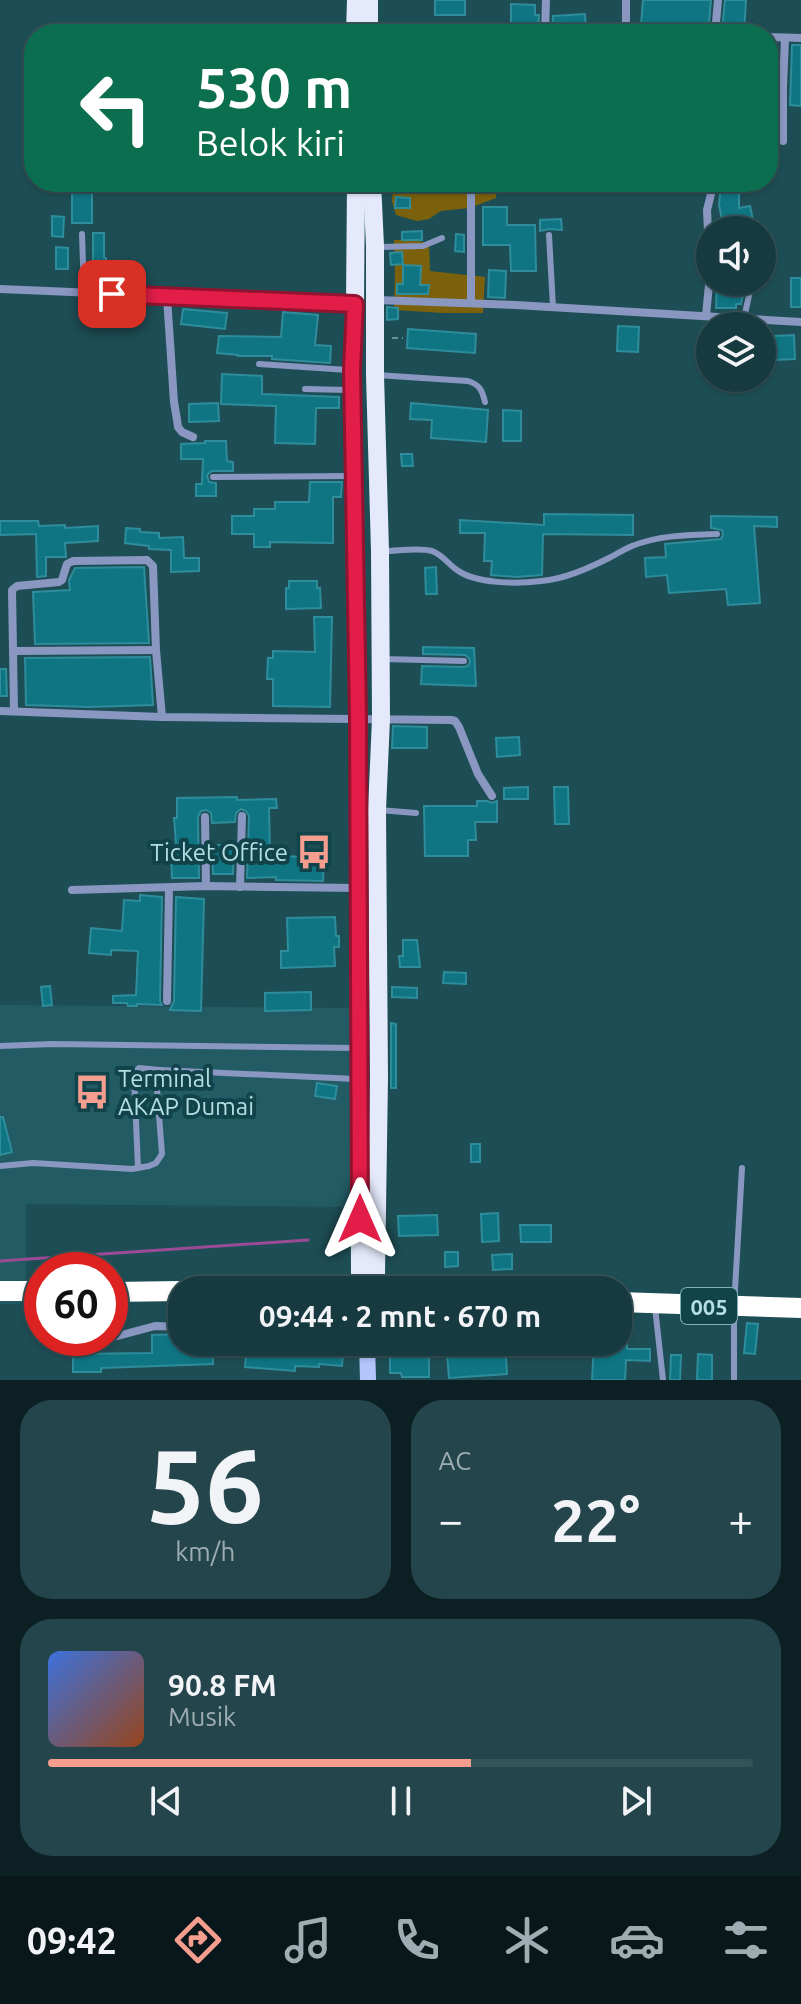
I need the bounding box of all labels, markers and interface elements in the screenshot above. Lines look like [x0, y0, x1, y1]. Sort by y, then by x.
icon: left [64, 56, 168, 160]
text: 530 m [196, 56, 352, 119]
text: Belok kiri [196, 122, 345, 163]
map controls [696, 216, 776, 392]
button: sound [696, 216, 776, 296]
pin [78, 260, 146, 328]
icon: arrive [90, 272, 134, 316]
button: layers [696, 312, 776, 392]
bus stop icon: Ticket Office [295, 833, 333, 871]
place label: Ticket Office [150, 839, 288, 866]
place label: Terminal AKAP Dumai [118, 1065, 254, 1120]
bus stop icon: Terminal AKAP Dumai [73, 1073, 111, 1111]
position arrow [318, 1177, 402, 1261]
speed limit sign: 60 [24, 1252, 128, 1356]
road number: 005 [681, 1288, 737, 1324]
text: 09:44 · 2 mnt · 670 m [259, 1299, 541, 1333]
text: 56 [147, 1426, 264, 1543]
text: AC [439, 1446, 471, 1475]
text: 22° [551, 1486, 640, 1553]
text: − [439, 1495, 463, 1544]
text: + [728, 1495, 753, 1544]
text: km/h [175, 1537, 235, 1566]
text: 90.8 FM [168, 1668, 277, 1702]
text: Musik [168, 1702, 236, 1731]
icon: previous [144, 1779, 188, 1823]
icon: pause [379, 1779, 423, 1823]
icon: next [614, 1779, 658, 1823]
icon: directions [170, 1912, 226, 1968]
icon: music [280, 1912, 336, 1968]
icon: phone [389, 1912, 445, 1968]
icon: climate [499, 1912, 555, 1968]
icon: car [609, 1912, 665, 1968]
icon: filters [718, 1912, 774, 1968]
text: 09:42 [27, 1920, 117, 1961]

